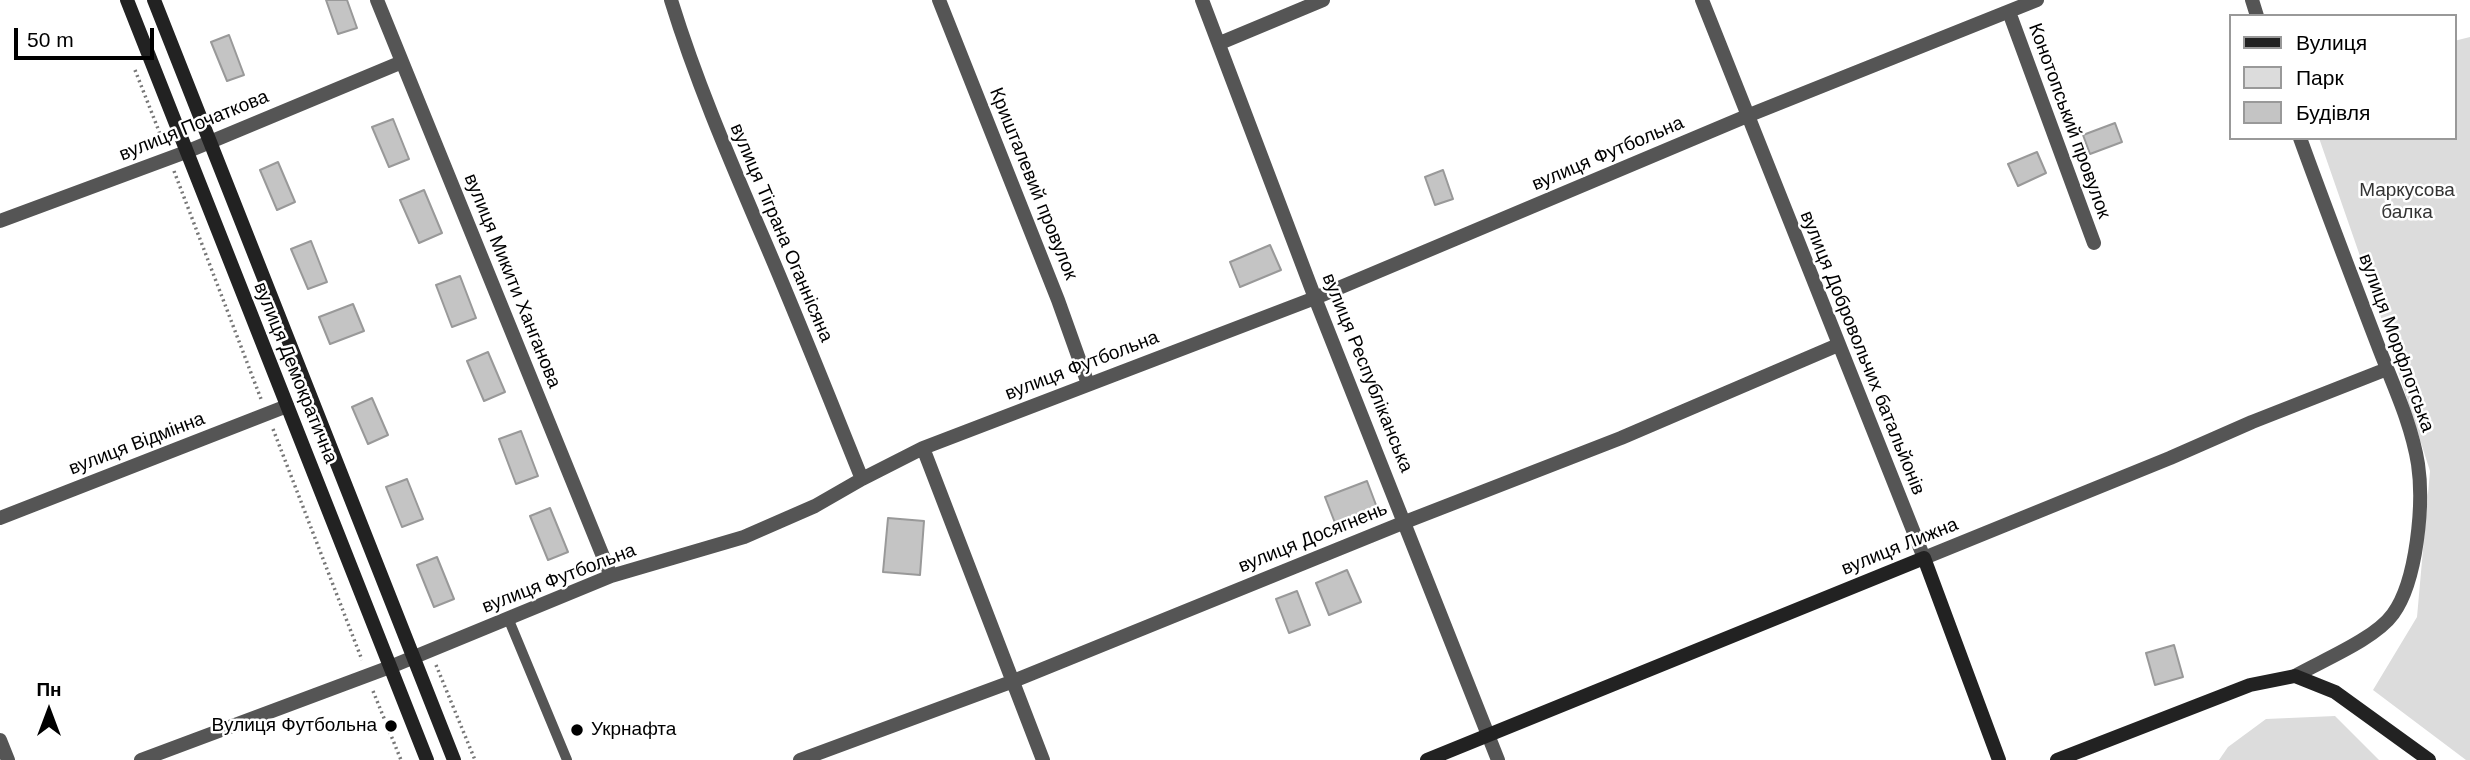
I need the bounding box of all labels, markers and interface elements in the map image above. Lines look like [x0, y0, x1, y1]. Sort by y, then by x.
scale bar [18, 14, 158, 58]
legend [2228, 14, 2456, 140]
street label: Конотопський провулок [2023, 20, 2115, 222]
text: 50 m [27, 28, 74, 51]
text: Вулиця [2296, 31, 2367, 54]
text: Парк [2296, 66, 2344, 89]
street label: Кришталевий провулок [984, 85, 1082, 283]
street label: вулиця Початкова [116, 86, 272, 166]
text: Будівля [2296, 101, 2370, 124]
street label: вулиця Футбольна [1529, 112, 1687, 196]
street label: вулиця Тіграна Оганнісяна [725, 120, 837, 346]
street label: вулиця Микити Ханганова [459, 170, 565, 392]
park label: Маркусова балка [2359, 180, 2455, 224]
street label: вулиця Добровольчих батальйонів [1794, 208, 1930, 498]
street label: вулиця Морфлотська [2353, 251, 2439, 435]
street label: вулиця Республіканська [1317, 270, 1417, 476]
street label: вулиця Демократична [248, 279, 342, 467]
street label: вулиця Футбольна [1002, 326, 1162, 406]
street label: вулиця Відмінна [66, 408, 208, 480]
street label: вулиця Досягнень [1235, 498, 1391, 578]
street label: вулиця Лижна [1838, 513, 1962, 581]
street label: вулиця Футбольна [479, 539, 639, 619]
north arrow [14, 676, 84, 746]
text: Пн [36, 679, 62, 700]
place label: Вулиця Футбольна [212, 715, 377, 737]
marker: Вулиця Футбольна [383, 718, 399, 734]
place label: Укрнафта [591, 719, 676, 741]
marker: Укрнафта [569, 722, 585, 738]

